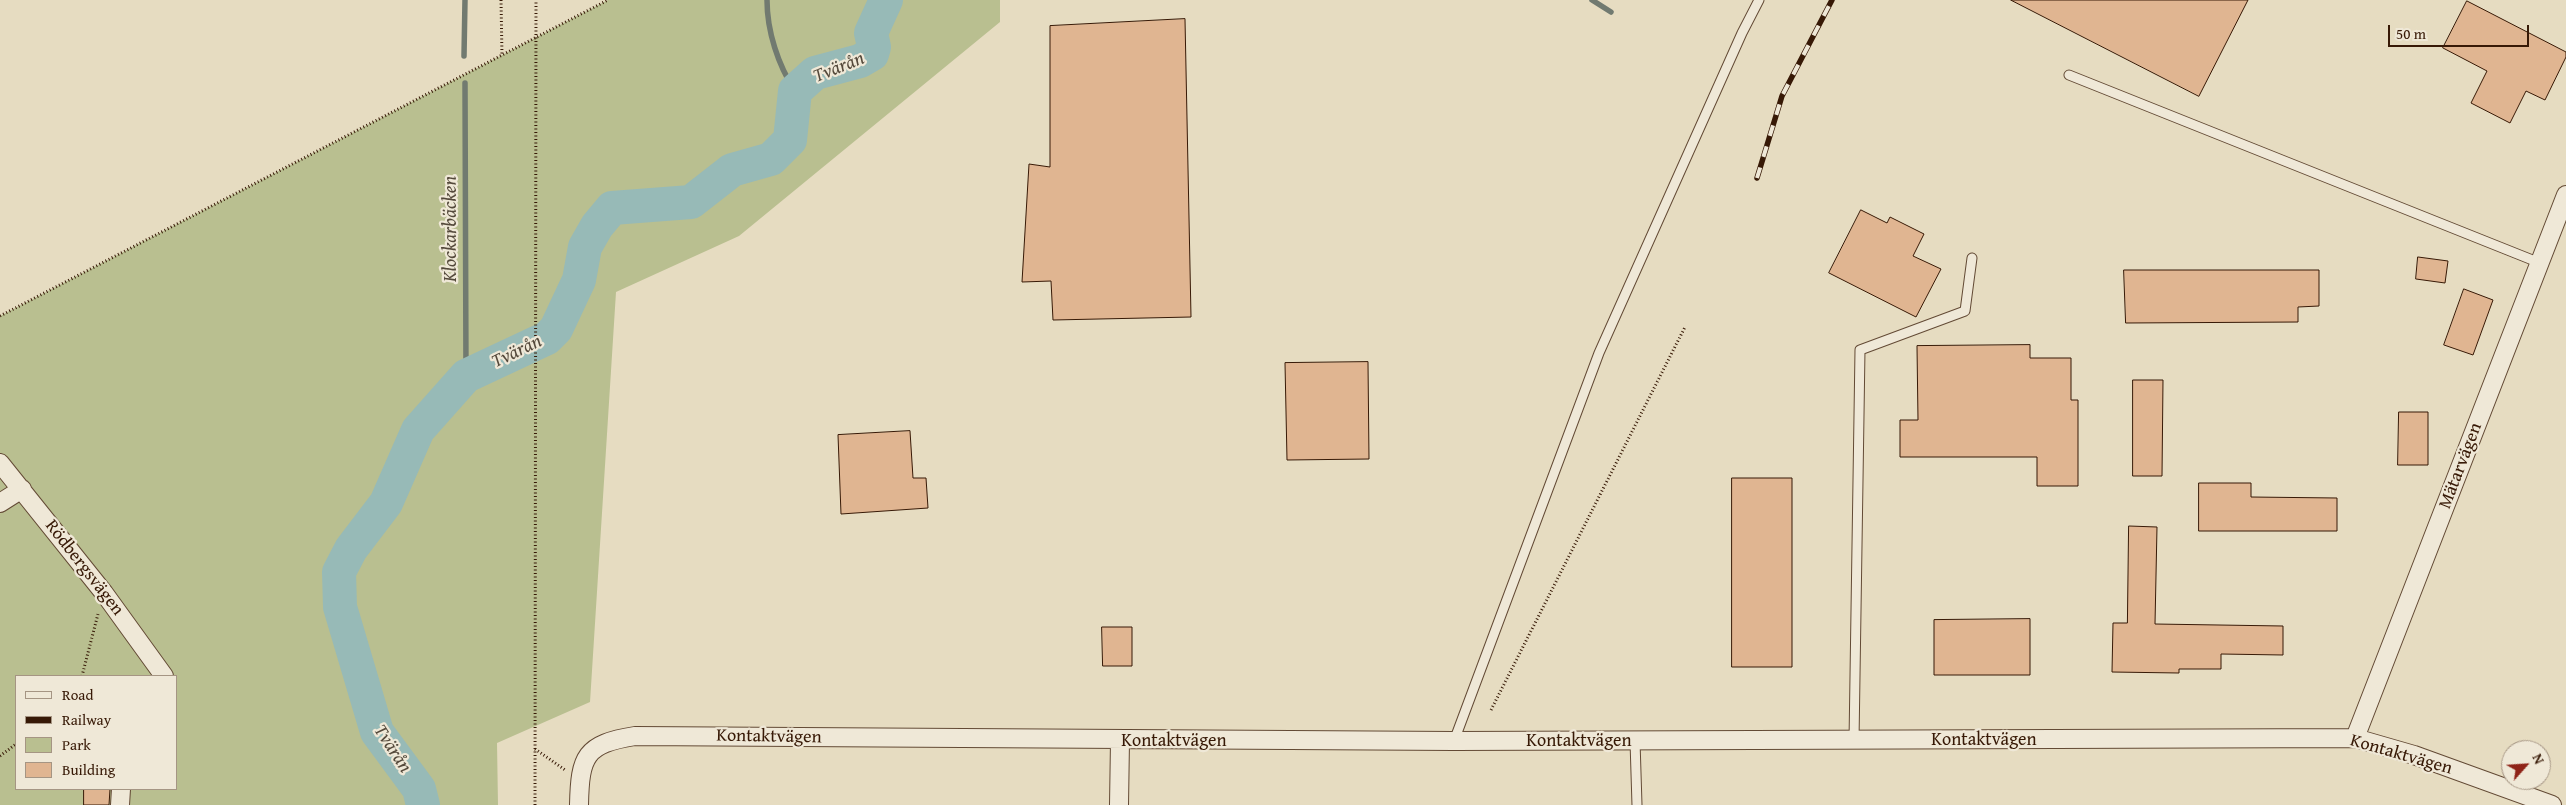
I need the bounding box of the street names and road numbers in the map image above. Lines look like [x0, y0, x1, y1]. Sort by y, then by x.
street label: Mätarvägen [2435, 420, 2487, 512]
street label: Rödbergsvägen [40, 516, 128, 620]
street label: Kontaktvägen [716, 725, 822, 749]
street label: Kontaktvägen [1931, 729, 2037, 751]
street label: Kontaktvägen [1121, 730, 1227, 752]
street label: Kontaktvägen [1526, 730, 1632, 752]
street label: Kontaktvägen [2347, 730, 2455, 780]

